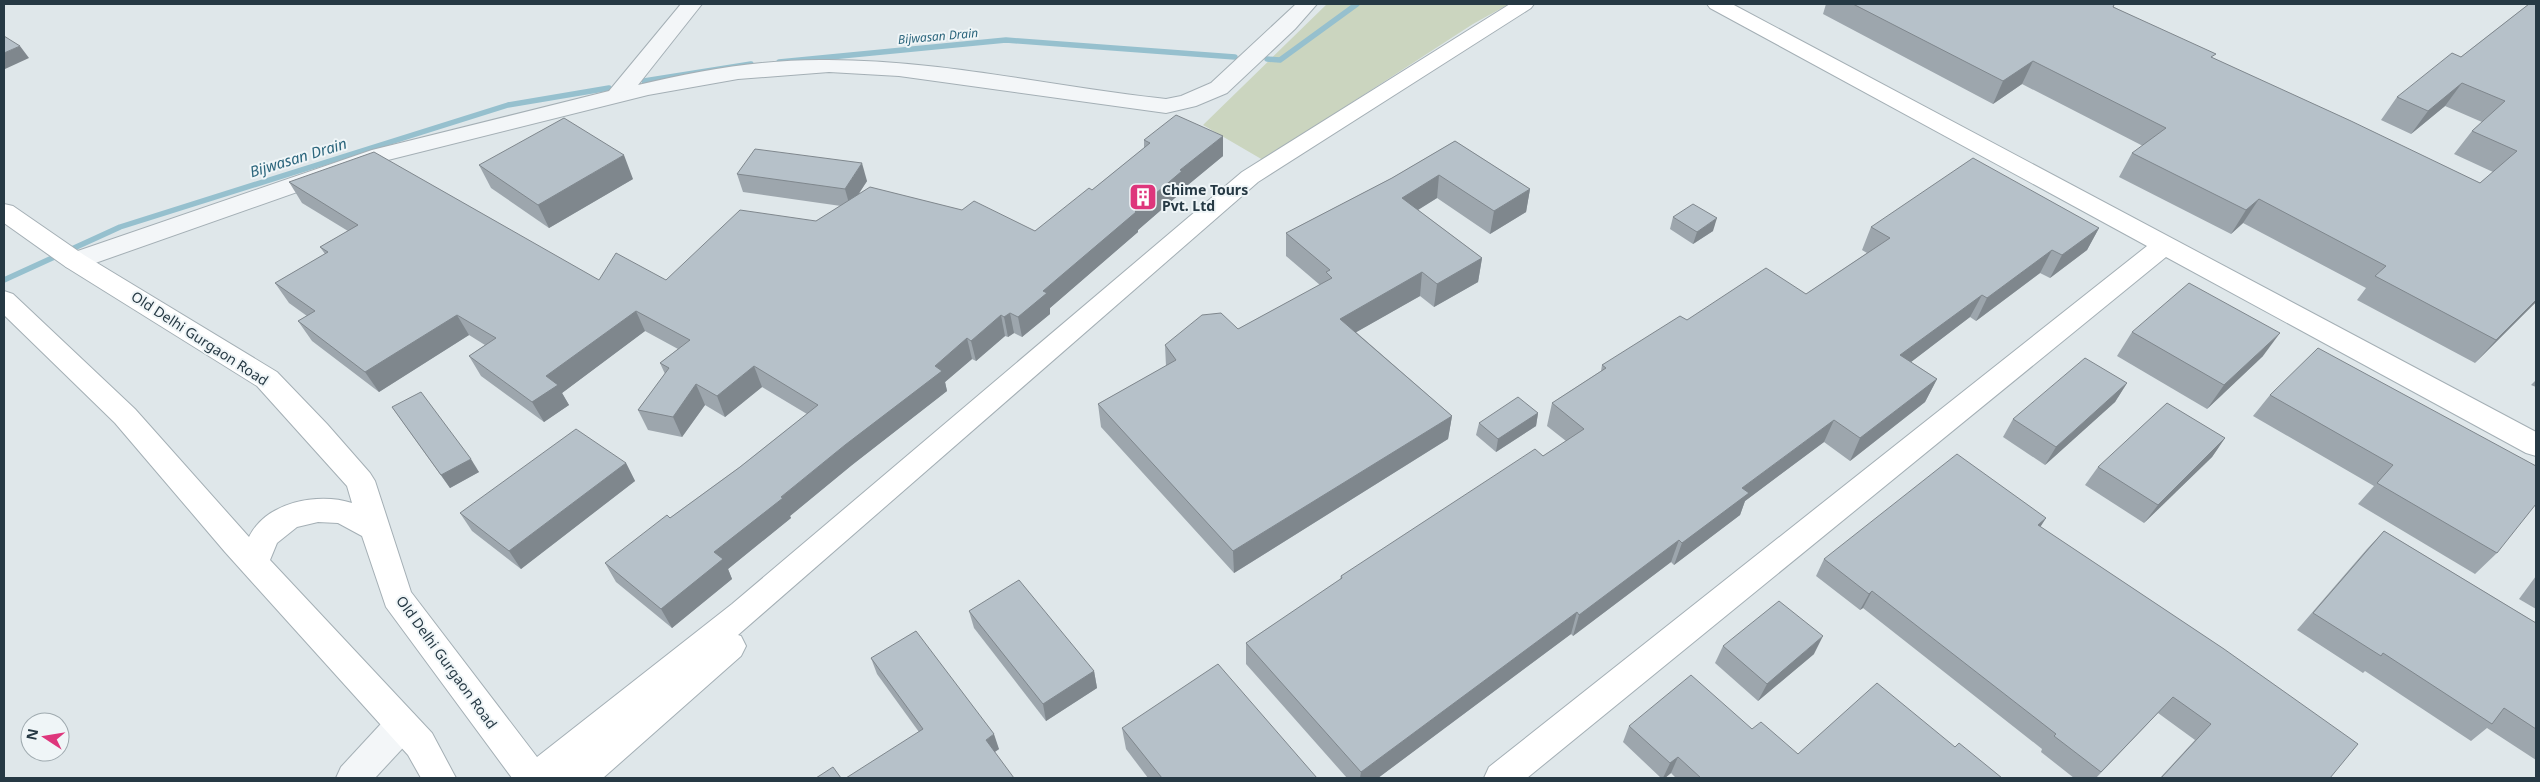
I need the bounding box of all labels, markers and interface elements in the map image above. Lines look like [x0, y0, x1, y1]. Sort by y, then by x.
water label: Bijwasan Drain [897, 24, 979, 48]
water label: Bijwasan Drain [247, 133, 349, 181]
place label: Chime Tours Pvt. Ltd [1162, 180, 1248, 215]
building icon: Chime Tours Pvt. Ltd [1128, 182, 1158, 212]
street label: Old Delhi Gurgaon Road [128, 287, 272, 389]
street label: Old Delhi Gurgaon Road [392, 592, 502, 732]
north arrow [20, 712, 70, 762]
text: N [21, 727, 42, 742]

